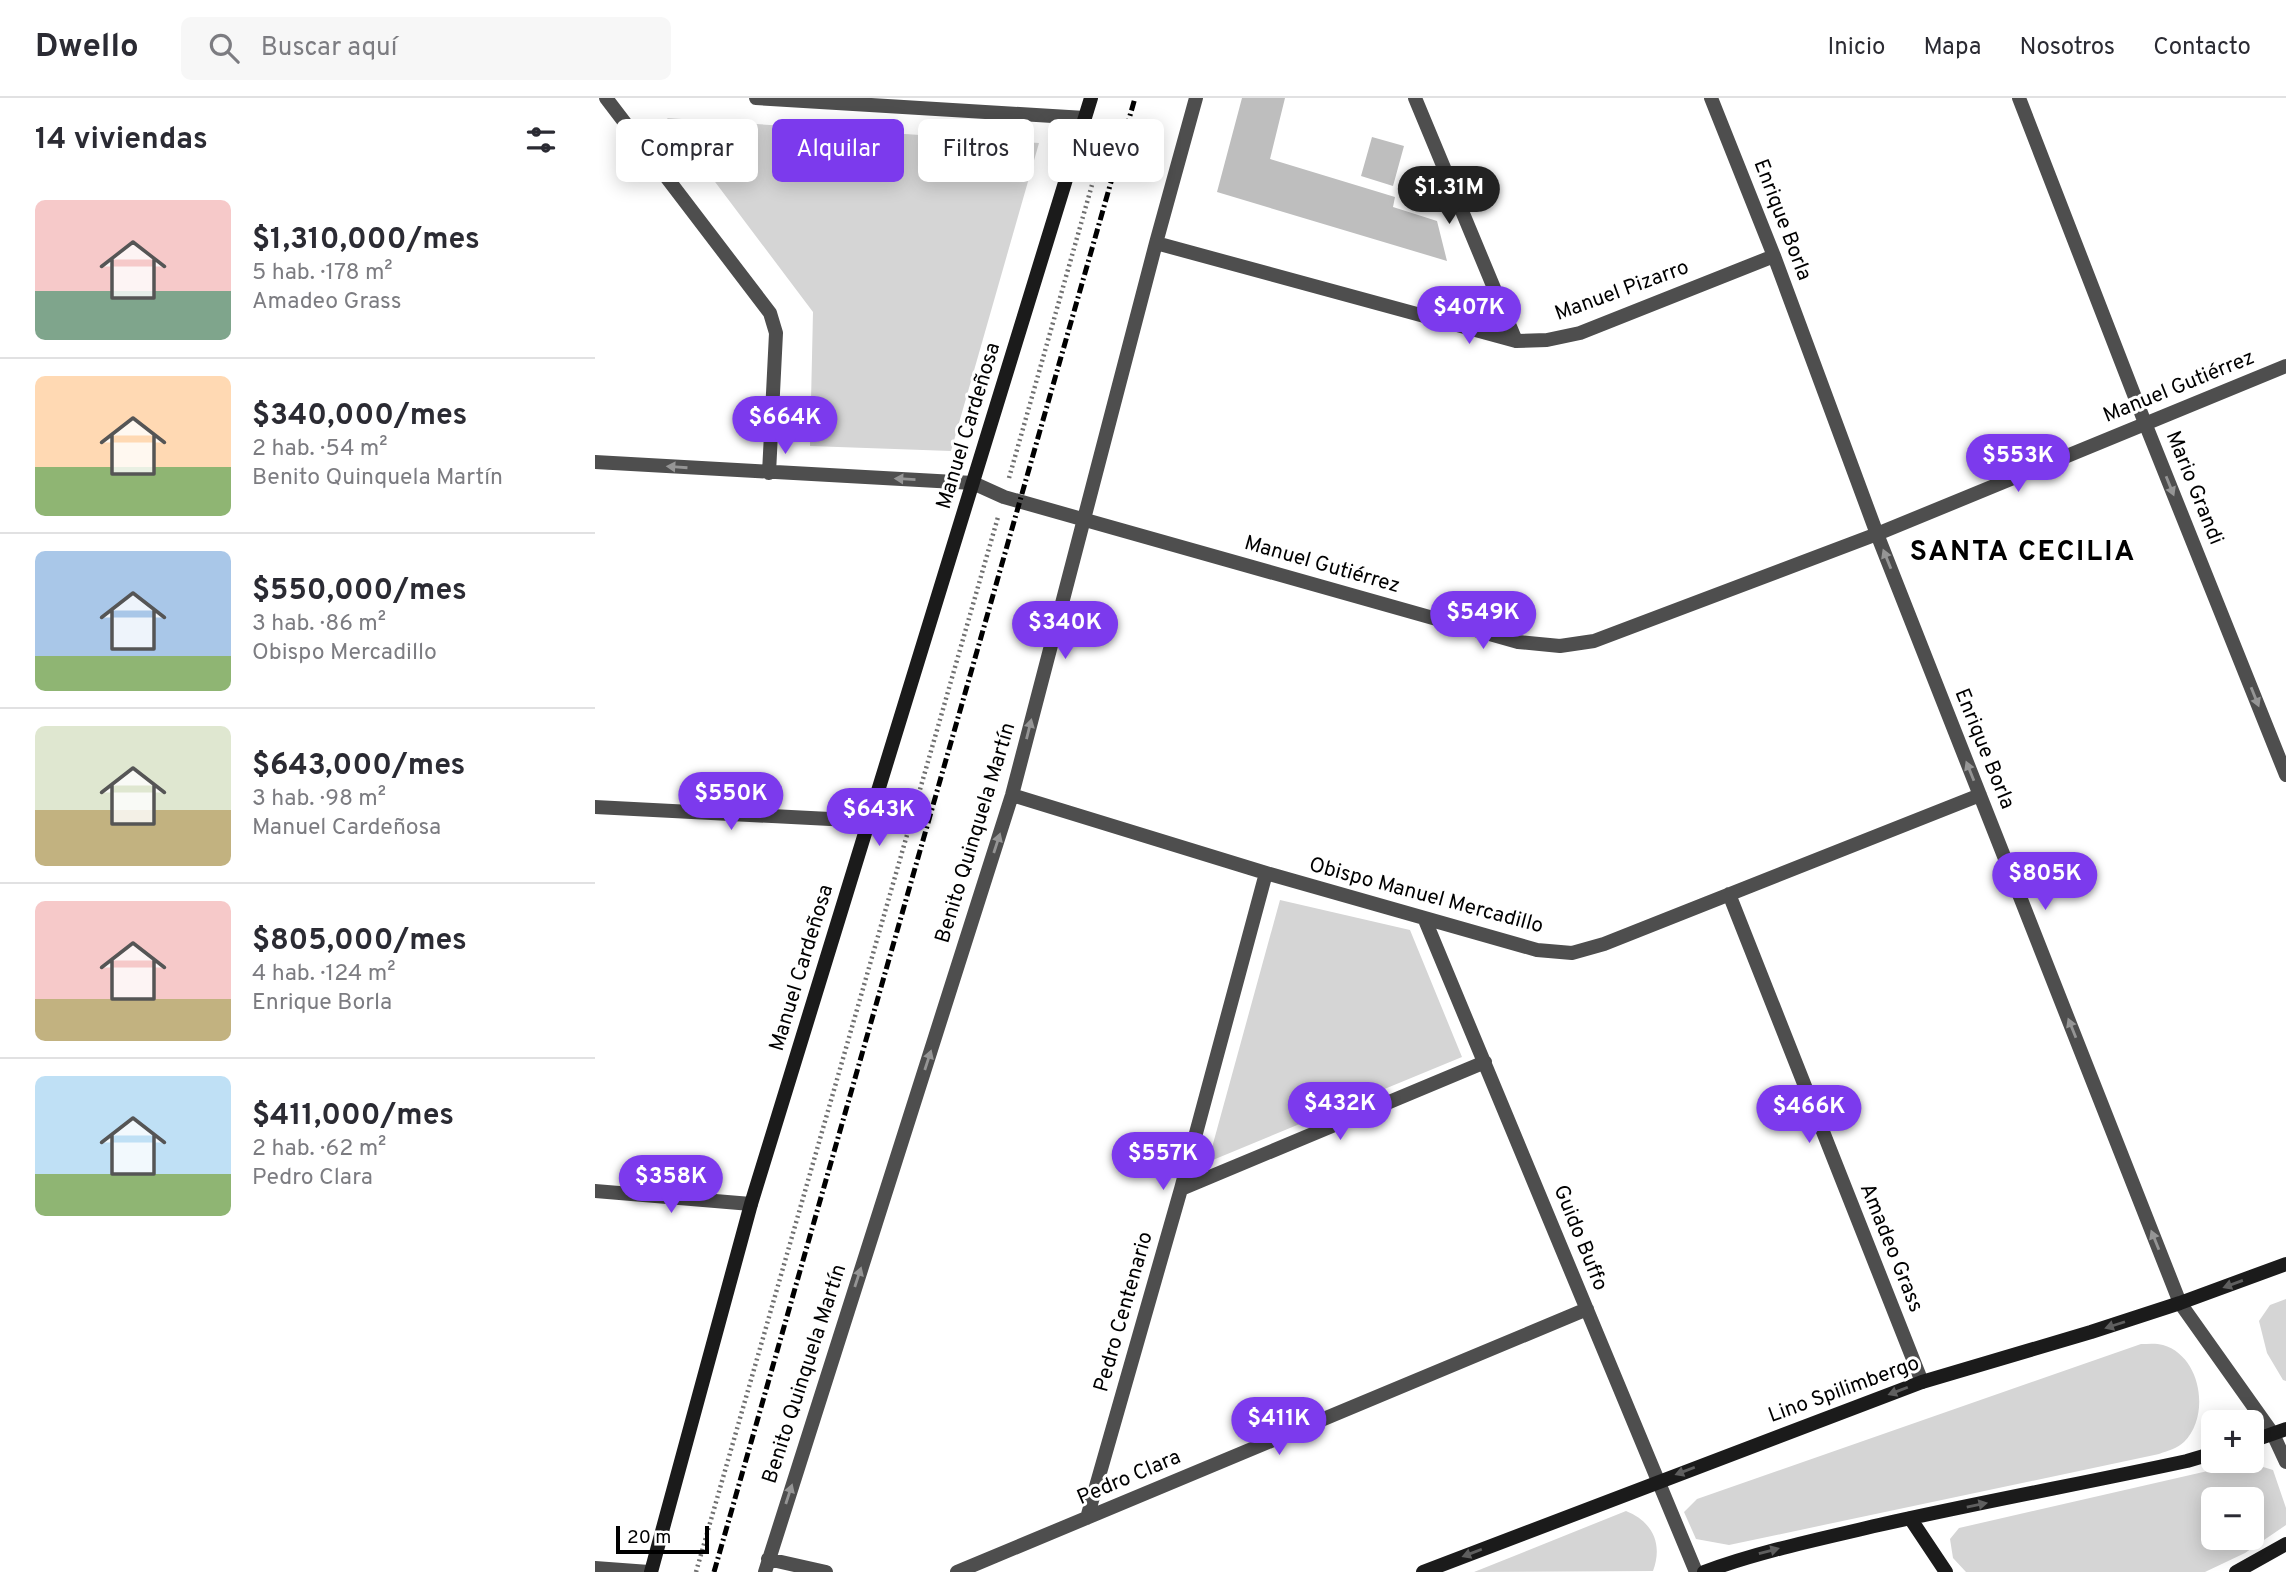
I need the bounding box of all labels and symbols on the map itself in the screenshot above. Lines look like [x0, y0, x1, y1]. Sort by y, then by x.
street label: Enrique Borla [1746, 155, 1818, 285]
pin: $1.31M [1392, 166, 1506, 226]
street label: Manuel Pizarro [1551, 254, 1693, 328]
pin: $407K [1420, 286, 1518, 346]
street label: Manuel Cardeñosa [931, 339, 1007, 513]
street label: Manuel Gutiérrez [2099, 344, 2259, 430]
pin: $664K [736, 396, 834, 456]
street label: Mario Grandi [2159, 427, 2229, 549]
pin: $553K [1969, 434, 2067, 494]
one-way arrow [666, 461, 688, 472]
one-way arrow [893, 474, 915, 485]
one-way arrow [2165, 476, 2176, 497]
street label: Manuel Gutiérrez [1241, 530, 1403, 600]
district label: SANTA CECILIA [1910, 535, 2136, 571]
one-way arrow [1881, 549, 1892, 570]
pin: $549K [1434, 592, 1532, 651]
pin: $340K [1016, 602, 1114, 661]
street label: Enrique Borla [1948, 685, 2020, 813]
one-way arrow [2250, 687, 2261, 708]
one-way arrow [1024, 717, 1035, 739]
street label: Benito Quinquela Martín [930, 720, 1022, 946]
one-way arrow [1965, 760, 1976, 781]
pin: $550K [682, 772, 780, 832]
pin: $643K [830, 788, 928, 848]
one-way arrow [992, 833, 1002, 854]
street label: Obispo Manuel Mercadillo [1306, 852, 1546, 940]
pin: $805K [1996, 852, 2094, 912]
street label: Manuel Cardeñosa [764, 881, 840, 1055]
one-way arrow [2066, 1018, 2077, 1039]
one-way arrow [923, 1050, 933, 1071]
pin: $432K [1291, 1082, 1389, 1142]
pin: $466K [1760, 1086, 1858, 1145]
pin: $557K [1114, 1132, 1212, 1192]
pin: $358K [622, 1156, 720, 1215]
street label: Amadeo Grass [1853, 1180, 1929, 1316]
street label: Guido Buffo [1547, 1181, 1613, 1295]
street label: Pedro Centenario [1088, 1229, 1160, 1395]
one-way arrow [2150, 1229, 2161, 1250]
street label: Benito Quinquela Martín [757, 1261, 853, 1487]
one-way arrow [854, 1266, 864, 1287]
one-way arrow [2223, 1279, 2244, 1290]
one-way arrow [2105, 1320, 2126, 1330]
street label: Lino Spilimbergo [1765, 1350, 1923, 1430]
one-way arrow [1887, 1386, 1908, 1397]
pin: $411K [1230, 1398, 1328, 1457]
street label: Pedro Clara [1073, 1444, 1185, 1512]
one-way arrow [1674, 1466, 1695, 1477]
one-way arrow [784, 1483, 795, 1504]
one-way arrow [1966, 1499, 1988, 1510]
scale bar [616, 1523, 709, 1555]
one-way arrow [1758, 1545, 1780, 1556]
one-way arrow [1462, 1548, 1483, 1559]

